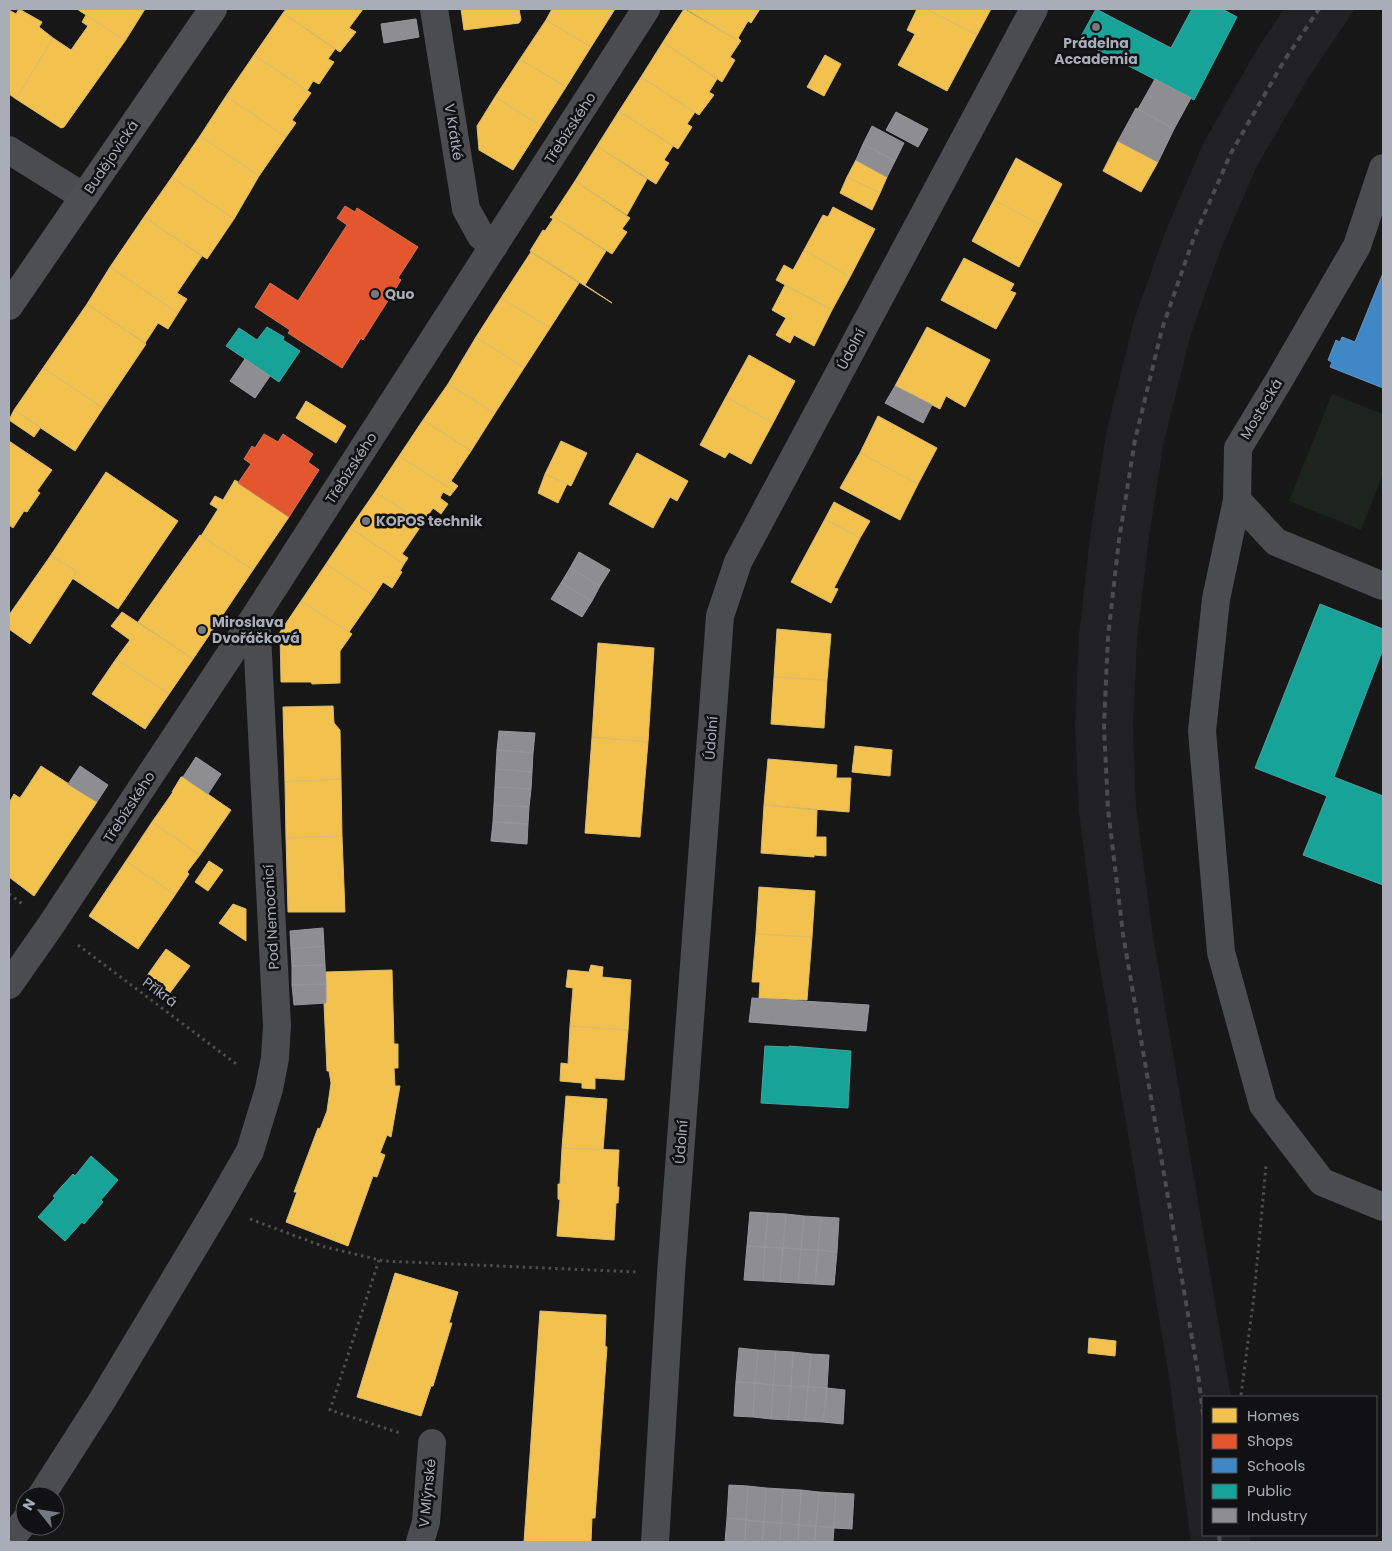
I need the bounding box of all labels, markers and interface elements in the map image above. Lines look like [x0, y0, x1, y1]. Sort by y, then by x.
marker: Prádelna Accademia [1090, 21, 1102, 33]
place label: Prádelna Accademia [1054, 33, 1138, 69]
street label: Třebízského [539, 88, 601, 168]
street label: V Krátké [440, 102, 468, 162]
street label: Budějovická [79, 116, 143, 198]
place label: Quo [385, 284, 414, 304]
marker: Quo [369, 288, 381, 300]
street label: Údolní [832, 325, 870, 373]
street label: Mostecká [1235, 375, 1287, 443]
street label: Třebízského [320, 428, 382, 508]
place label: KOPOS technik [376, 511, 483, 531]
marker: KOPOS technik [360, 515, 372, 527]
place label: Miroslava Dvořáčková [212, 612, 300, 648]
marker: Miroslava Dvořáčková [196, 624, 208, 636]
street label: Údolní [699, 715, 723, 761]
street label: Třebízského [98, 767, 160, 847]
street label: Pod Nemocnicí [258, 863, 284, 970]
street label: Příkrá [139, 972, 181, 1012]
street label: Údolní [669, 1119, 693, 1165]
legend [1202, 1396, 1377, 1536]
text: Homes [1247, 1405, 1300, 1426]
text: Shops [1247, 1430, 1293, 1451]
text: Schools [1247, 1455, 1305, 1476]
street label: V Mlýnské [413, 1457, 441, 1528]
text: Public [1247, 1480, 1292, 1501]
north arrow [15, 1486, 65, 1536]
text: N [17, 1495, 40, 1514]
text: Industry [1247, 1505, 1308, 1526]

